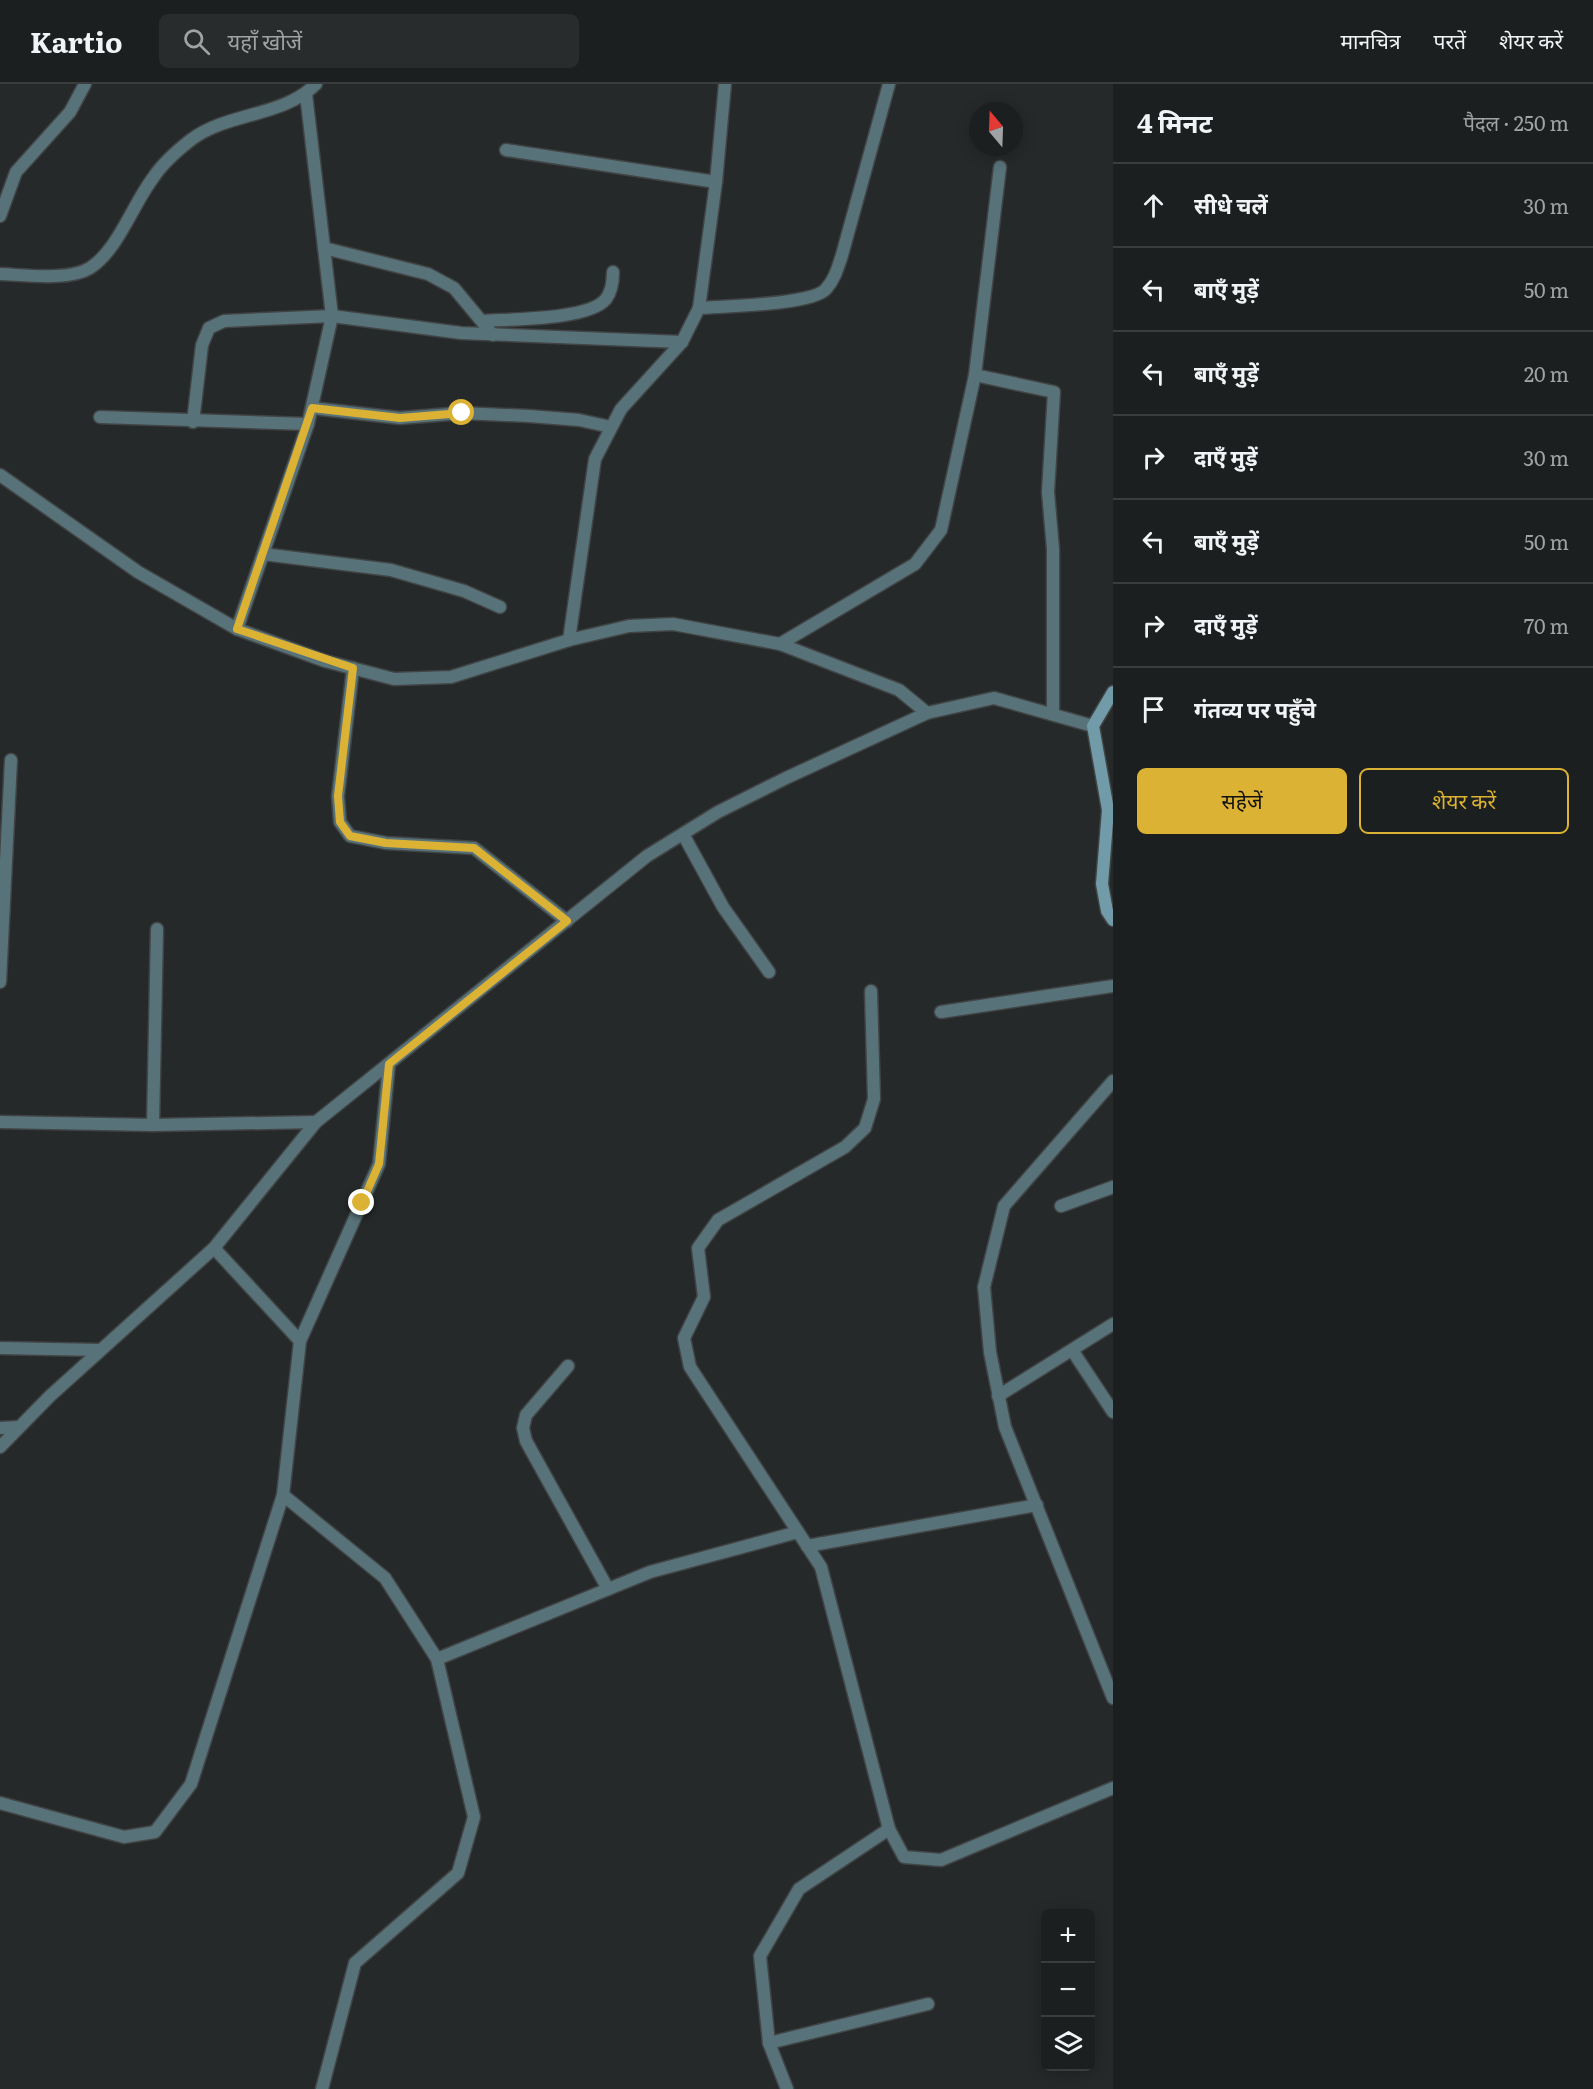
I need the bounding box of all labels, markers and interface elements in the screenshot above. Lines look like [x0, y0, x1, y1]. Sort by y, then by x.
search box [159, 14, 579, 68]
text: Kartio [30, 20, 123, 62]
text: यहाँ खोजें [228, 24, 302, 57]
text: मानचित्र [1341, 24, 1401, 55]
text: परतें [1434, 24, 1466, 55]
text: शेयर करें [1499, 24, 1563, 55]
icon: search [180, 25, 213, 58]
north arrow [969, 102, 1023, 156]
text: 4 मिनट [1137, 102, 1212, 141]
text: पैदल · 250 m [1464, 107, 1569, 137]
text: सीधे चलें [1194, 188, 1268, 221]
icon: ahead [1137, 189, 1170, 222]
text: 30 m [1523, 190, 1569, 220]
text: बाएँ मुड़ें [1194, 272, 1259, 305]
icon: left [1137, 273, 1170, 306]
text: 50 m [1524, 274, 1569, 304]
text: बाएँ मुड़ें [1194, 356, 1259, 389]
icon: left [1137, 357, 1170, 390]
text: 20 m [1524, 358, 1569, 388]
route start [448, 399, 474, 425]
text: दाएँ मुड़ें [1194, 440, 1257, 473]
icon: right [1137, 441, 1170, 474]
text: 30 m [1523, 442, 1569, 472]
text: बाएँ मुड़ें [1194, 524, 1259, 557]
icon: left [1137, 525, 1170, 558]
text: 50 m [1524, 526, 1569, 556]
text: दाएँ मुड़ें [1194, 608, 1257, 641]
icon: right [1137, 609, 1170, 642]
text: 70 m [1524, 610, 1569, 640]
text: गंतव्य पर पहुँचे [1194, 692, 1316, 725]
icon: arrive [1137, 693, 1170, 726]
button: सहेजें [1137, 768, 1347, 834]
button: शेयर करें [1359, 768, 1569, 834]
route end [348, 1189, 374, 1215]
map controls [1041, 1909, 1095, 2071]
button: + [1041, 1909, 1095, 1963]
button: − [1041, 1963, 1095, 2017]
button: layers [1041, 2017, 1095, 2071]

